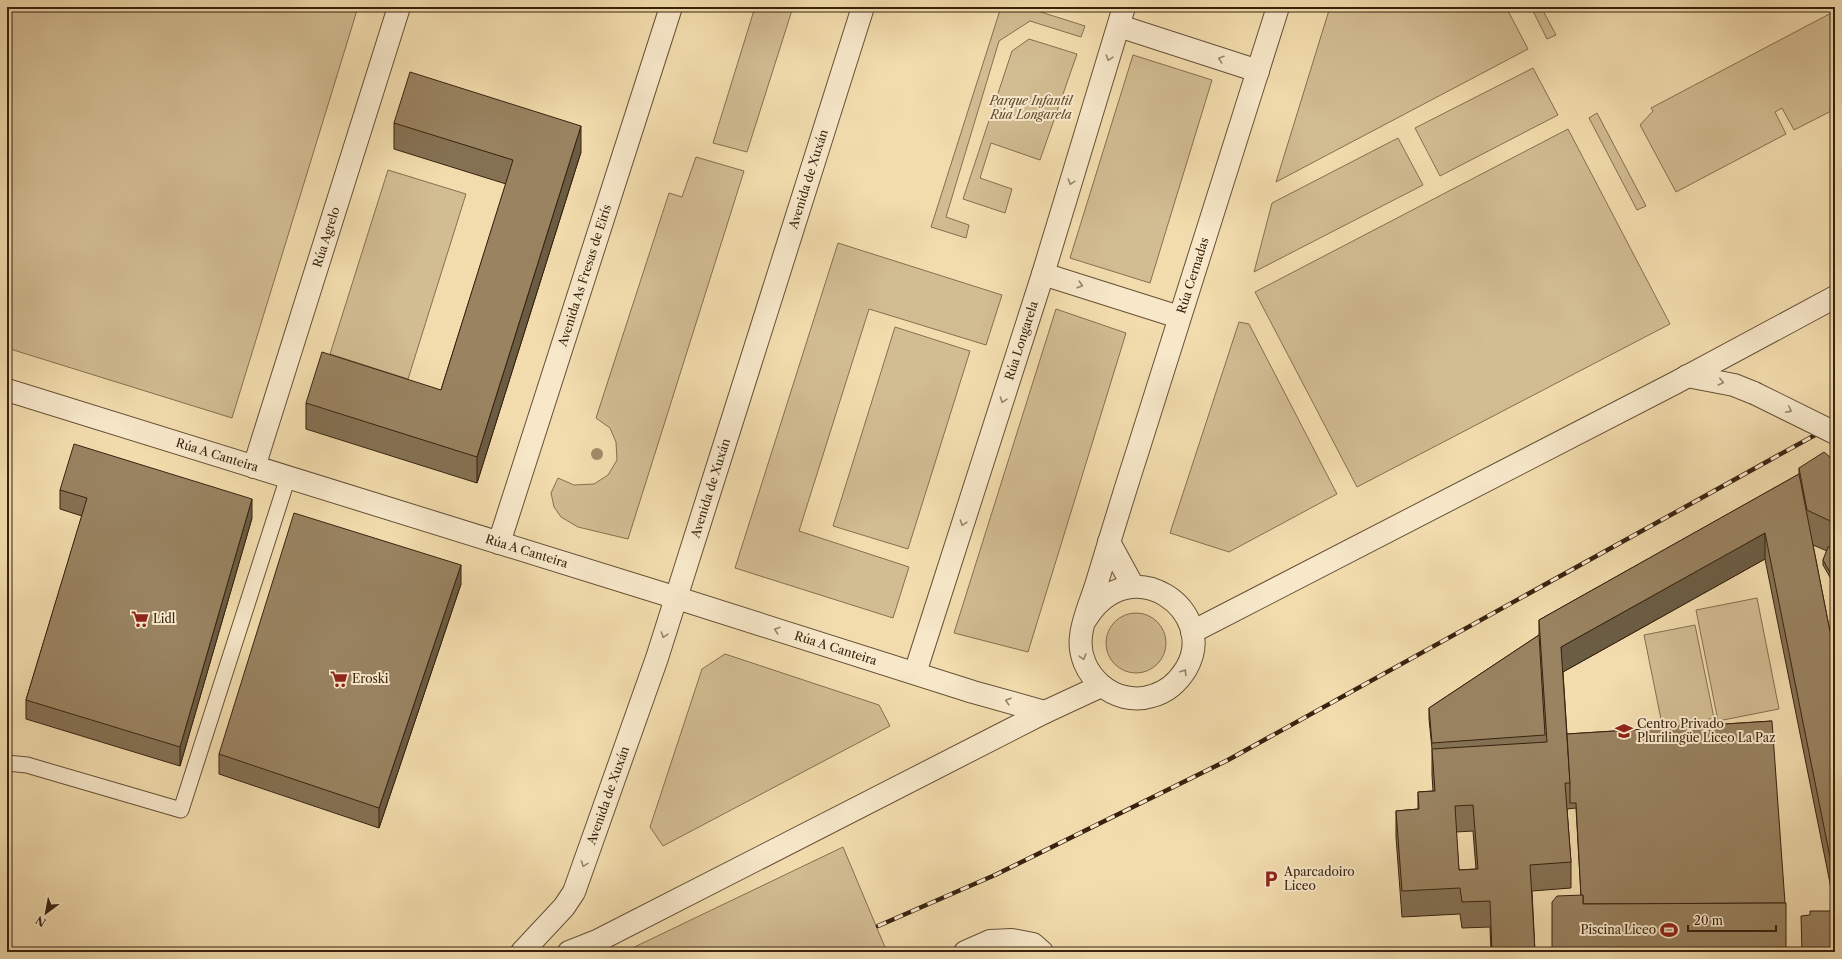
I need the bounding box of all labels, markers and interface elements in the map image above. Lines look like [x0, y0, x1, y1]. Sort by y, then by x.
one-way arrow [1105, 54, 1114, 61]
one-way arrow [1217, 56, 1224, 64]
park label: Parque Infantil Rúa Longarela [989, 93, 1074, 122]
street label: Avenida de Xuxán [785, 127, 831, 232]
one-way arrow [1067, 178, 1076, 185]
street label: Avenida As Fresas de Eirís [554, 202, 614, 349]
street label: Rúa Agrelo [309, 205, 343, 269]
street label: Rúa Cernadas [1173, 235, 1212, 315]
one-way arrow [1077, 280, 1084, 289]
street label: Rúa Longarela [1001, 298, 1041, 382]
one-way arrow [1718, 377, 1725, 386]
one-way arrow [999, 396, 1008, 403]
one-way arrow [1785, 405, 1792, 413]
street label: Rúa A Canteira [174, 435, 261, 475]
street label: Avenida de Xuxán [687, 436, 733, 541]
one-way arrow [959, 520, 968, 527]
street label: Rúa A Canteira [484, 531, 570, 571]
supermarket icon: Lidl [130, 609, 150, 629]
place label: Lidl [153, 611, 176, 626]
one-way arrow [773, 626, 780, 635]
street label: Rúa A Canteira [793, 628, 880, 668]
one-way arrow [661, 632, 669, 639]
one-way arrow [1079, 654, 1087, 660]
supermarket icon: Eroski [329, 669, 349, 689]
one-way arrow [1179, 669, 1187, 676]
place label: Eroski [352, 671, 389, 686]
one-way arrow [1005, 697, 1012, 706]
place label: Centro Privado Plurilingüe Liceo La Paz [1637, 716, 1775, 745]
school or university icon: Centro Privado Plurilingüe Liceo La Paz [1614, 721, 1634, 741]
street label: Avenida de Xuxán [583, 744, 632, 848]
one-way arrow [580, 860, 589, 867]
place label: Aparcadoiro Liceo [1283, 864, 1355, 893]
parking icon: Aparcadoiro Liceo [1261, 869, 1281, 889]
north arrow [26, 893, 66, 933]
scale bar [1688, 907, 1776, 933]
text: N [33, 913, 48, 930]
text: 20 m [1694, 913, 1723, 928]
sports icon: Piscina Liceo [1659, 920, 1679, 940]
place label: Piscina Liceo [1580, 922, 1656, 937]

